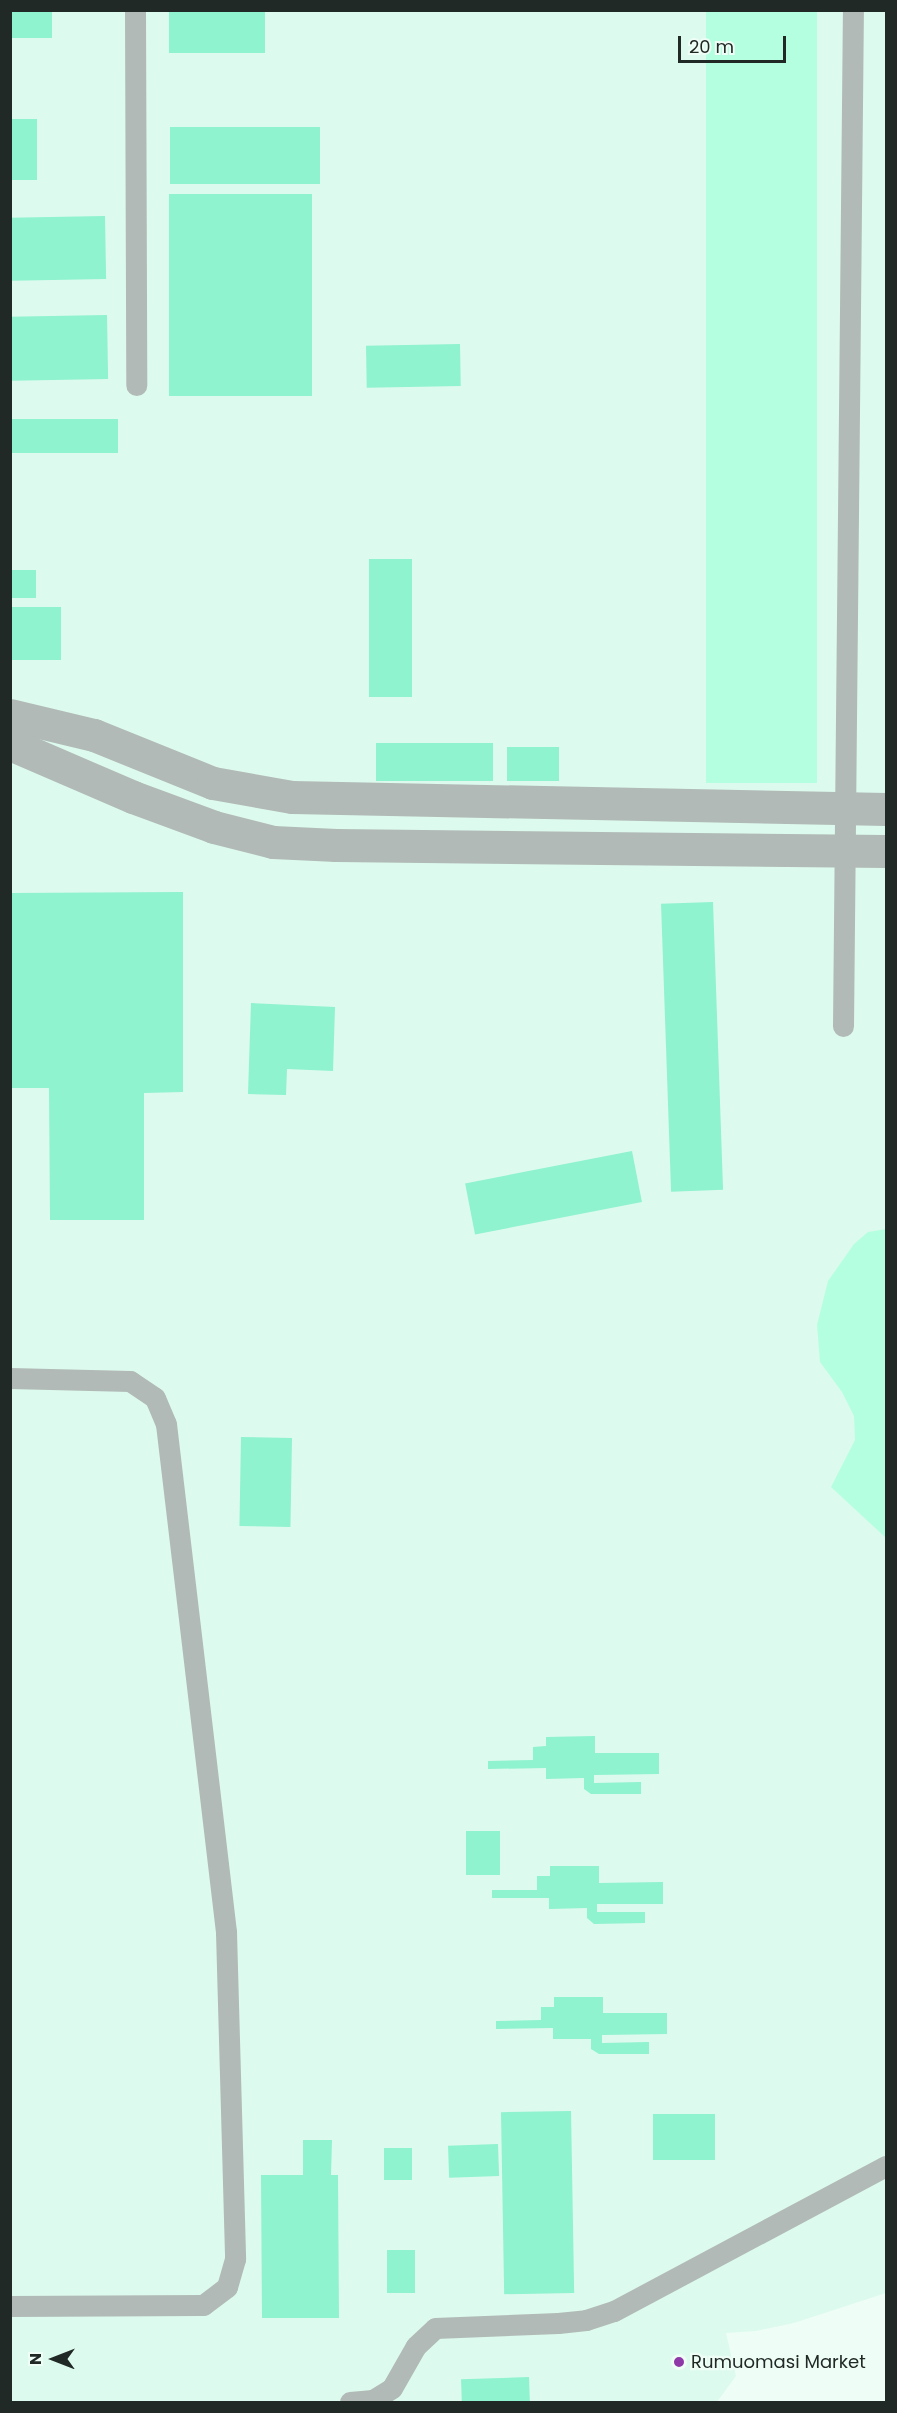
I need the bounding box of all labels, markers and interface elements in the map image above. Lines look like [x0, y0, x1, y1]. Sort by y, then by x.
scale bar [681, 24, 789, 62]
text: 20 m [689, 34, 734, 59]
north arrow [24, 2329, 84, 2389]
place label: Rumuomasi Market [691, 2351, 866, 2373]
text: N [24, 2353, 47, 2365]
marker: Rumuomasi Market [672, 2355, 686, 2369]

